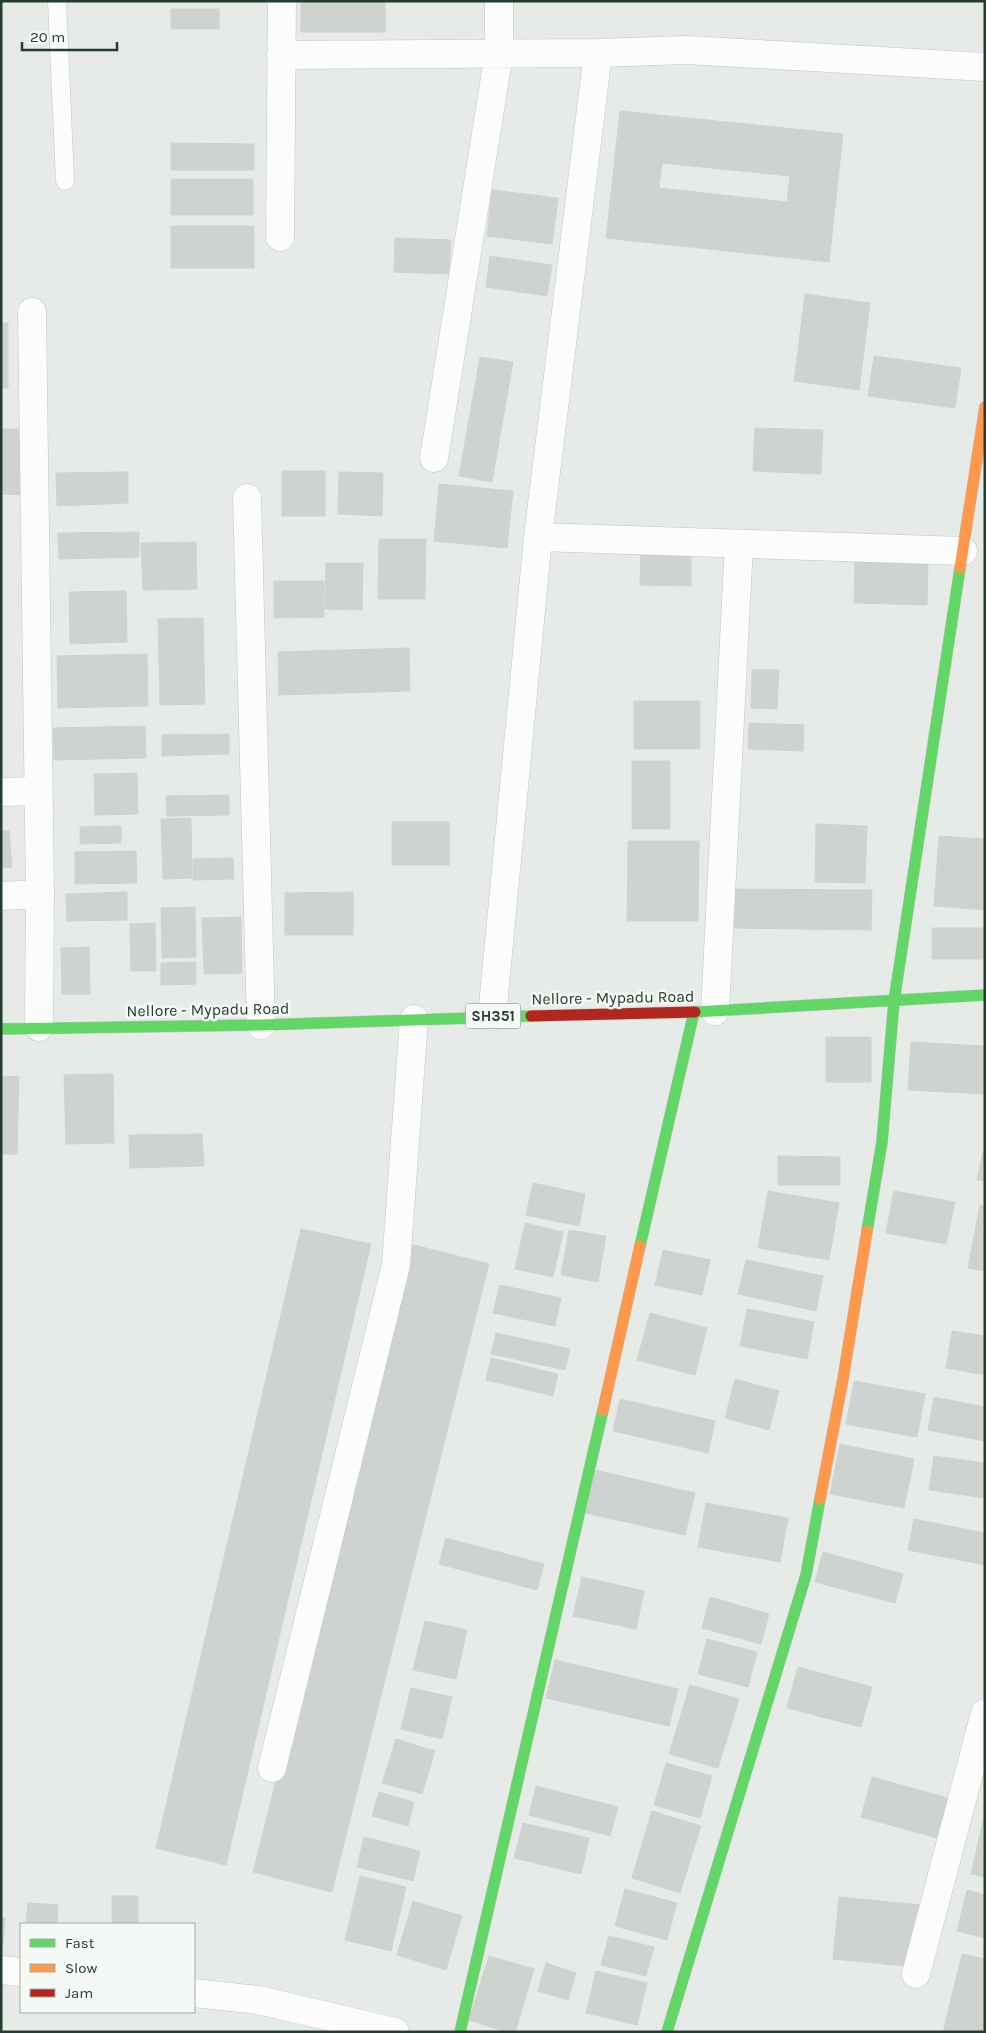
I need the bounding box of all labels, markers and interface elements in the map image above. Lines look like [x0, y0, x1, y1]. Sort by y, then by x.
scale bar [22, 20, 118, 52]
text: 20 m [30, 28, 65, 46]
street label: Nellore - Mypadu Road [531, 987, 695, 1008]
street label: Nellore - Mypadu Road [126, 999, 290, 1020]
road number: SH351 [466, 1004, 520, 1028]
legend [20, 1923, 195, 2013]
text: Fast [65, 1934, 95, 1952]
text: Slow [65, 1959, 97, 1977]
text: Jam [65, 1984, 93, 2002]

